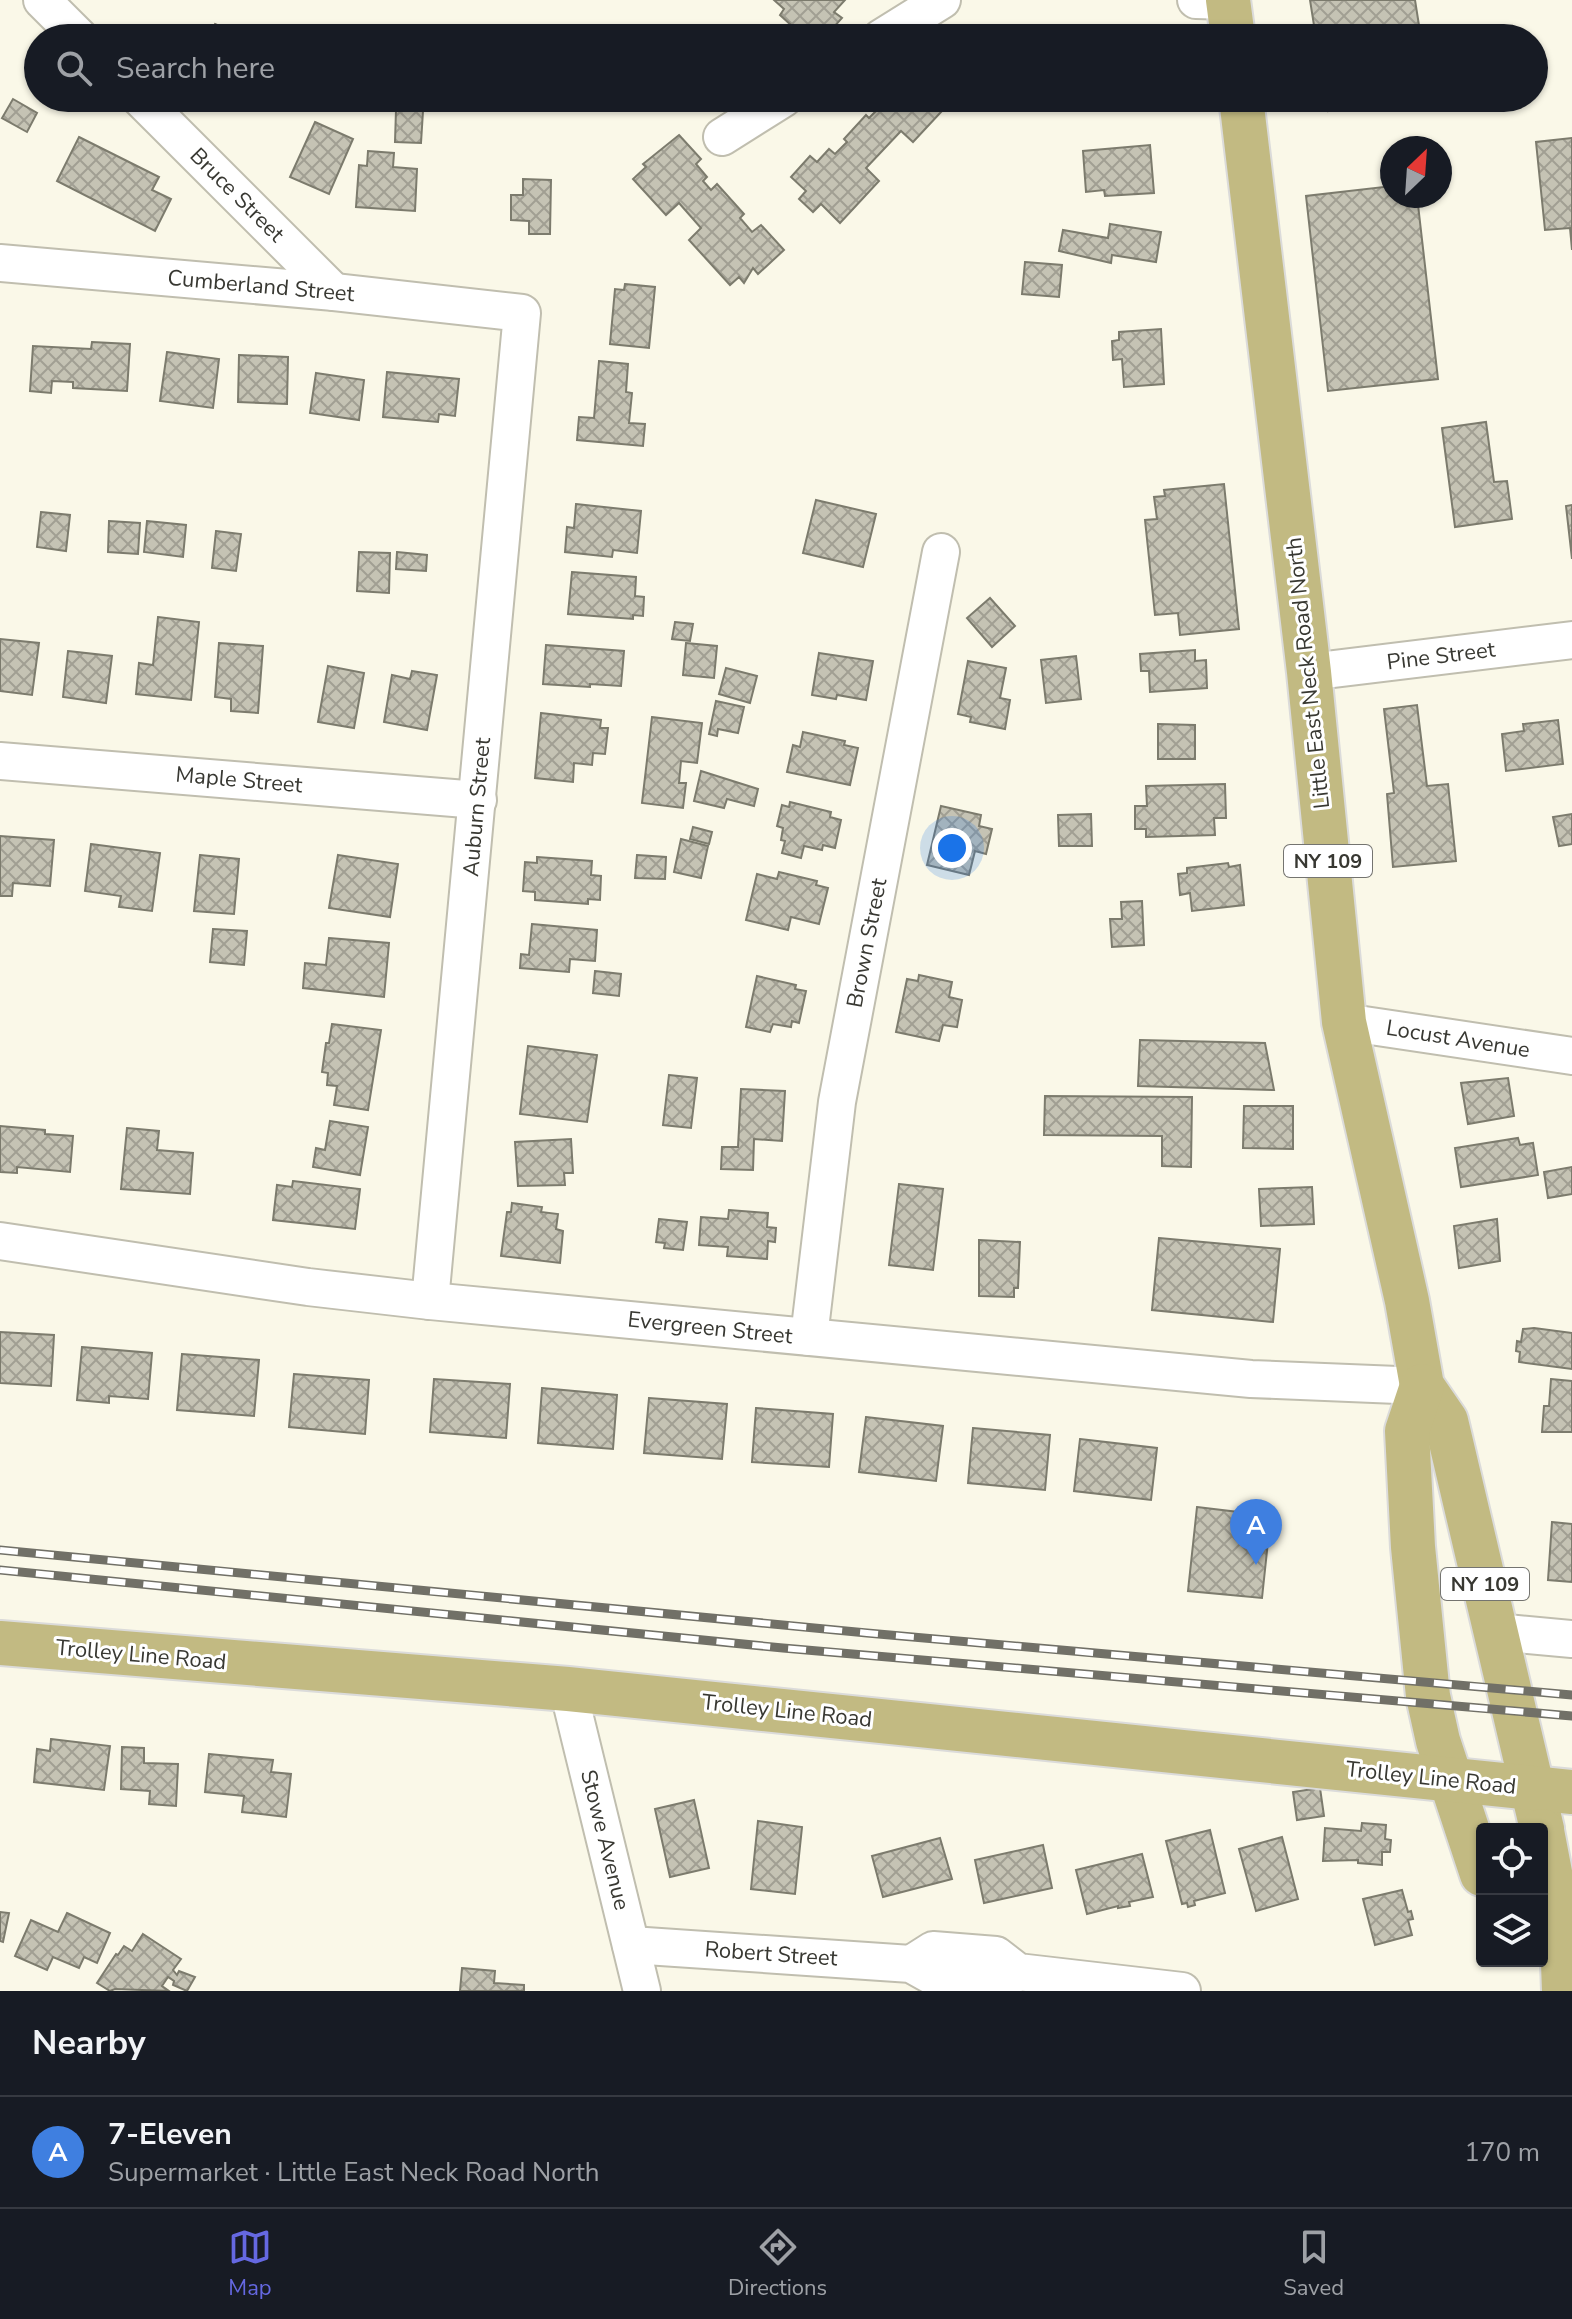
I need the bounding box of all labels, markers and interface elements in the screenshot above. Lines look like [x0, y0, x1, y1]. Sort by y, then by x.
search box [24, 24, 1548, 112]
icon: search [52, 46, 96, 90]
text: Search here [116, 48, 275, 89]
north arrow [1380, 136, 1452, 208]
street label: Bruce Street [183, 141, 291, 249]
street label: Cumberland Street [166, 263, 356, 309]
street label: Little East Neck Road North [1279, 536, 1337, 810]
street label: Pine Street [1385, 634, 1497, 678]
street label: Auburn Street [456, 736, 498, 878]
street label: Maple Street [174, 760, 304, 801]
your location [932, 828, 972, 868]
road number: NY 109 [1284, 845, 1372, 877]
street label: Brown Street [840, 875, 894, 1010]
street label: Locust Avenue [1384, 1013, 1532, 1065]
street label: Evergreen Street [626, 1304, 794, 1352]
pin: A [1230, 1499, 1282, 1565]
road number: NY 109 [1441, 1568, 1529, 1600]
street label: Trolley Line Road [54, 1633, 228, 1677]
street label: Trolley Line Road [700, 1687, 874, 1735]
street label: Trolley Line Road [1344, 1754, 1518, 1802]
street label: Stowe Avenue [573, 1767, 637, 1913]
map controls [1476, 1823, 1548, 1967]
button: locate [1476, 1823, 1548, 1895]
button: layers [1476, 1895, 1548, 1967]
street label: Robert Street [704, 1934, 839, 1974]
text: Nearby [32, 2020, 146, 2066]
text: 7-Eleven [108, 2114, 232, 2155]
text: A [48, 2135, 68, 2170]
text: 170 m [1464, 2135, 1540, 2170]
text: Supermarket · Little East Neck Road North [108, 2155, 600, 2190]
tab: Map [228, 2225, 272, 2303]
tab: Directions [728, 2225, 827, 2303]
tab: Saved [1283, 2225, 1344, 2303]

